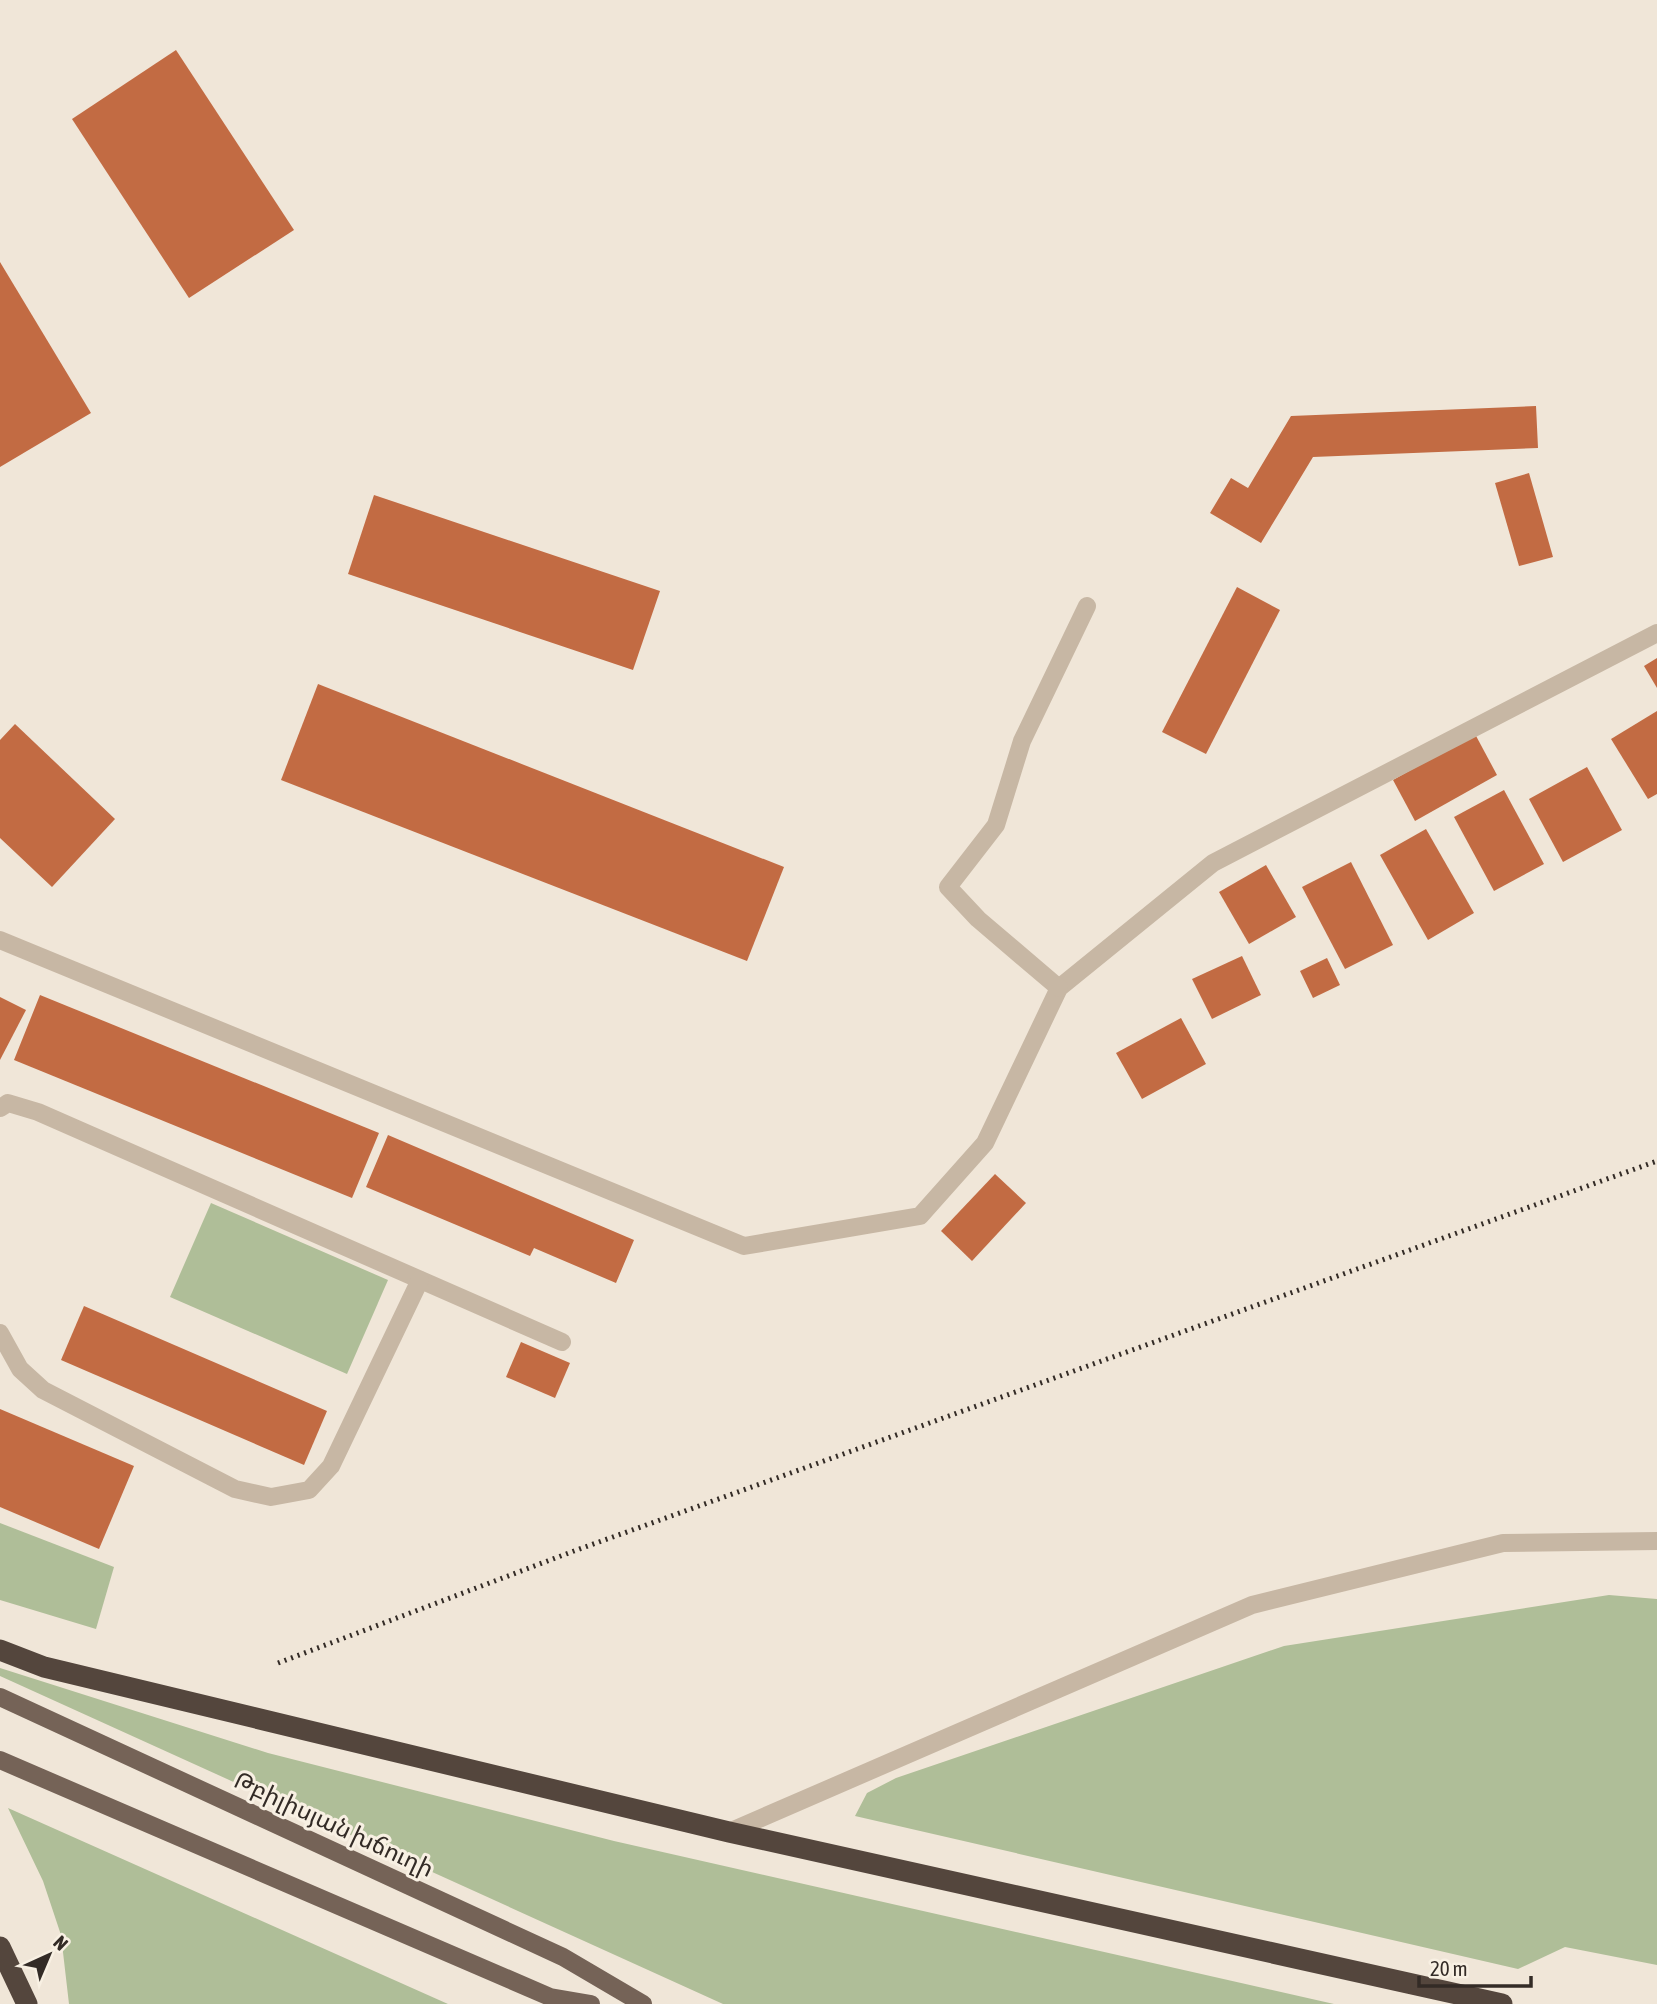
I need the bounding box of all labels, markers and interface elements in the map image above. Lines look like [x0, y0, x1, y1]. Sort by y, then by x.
street label: Թբիլիսյան խճուղի [230, 1766, 438, 1883]
north arrow [14, 1920, 84, 1990]
text: N [49, 1931, 72, 1955]
scale bar [1419, 1944, 1531, 1988]
text: 20 m [1430, 1956, 1468, 1980]

